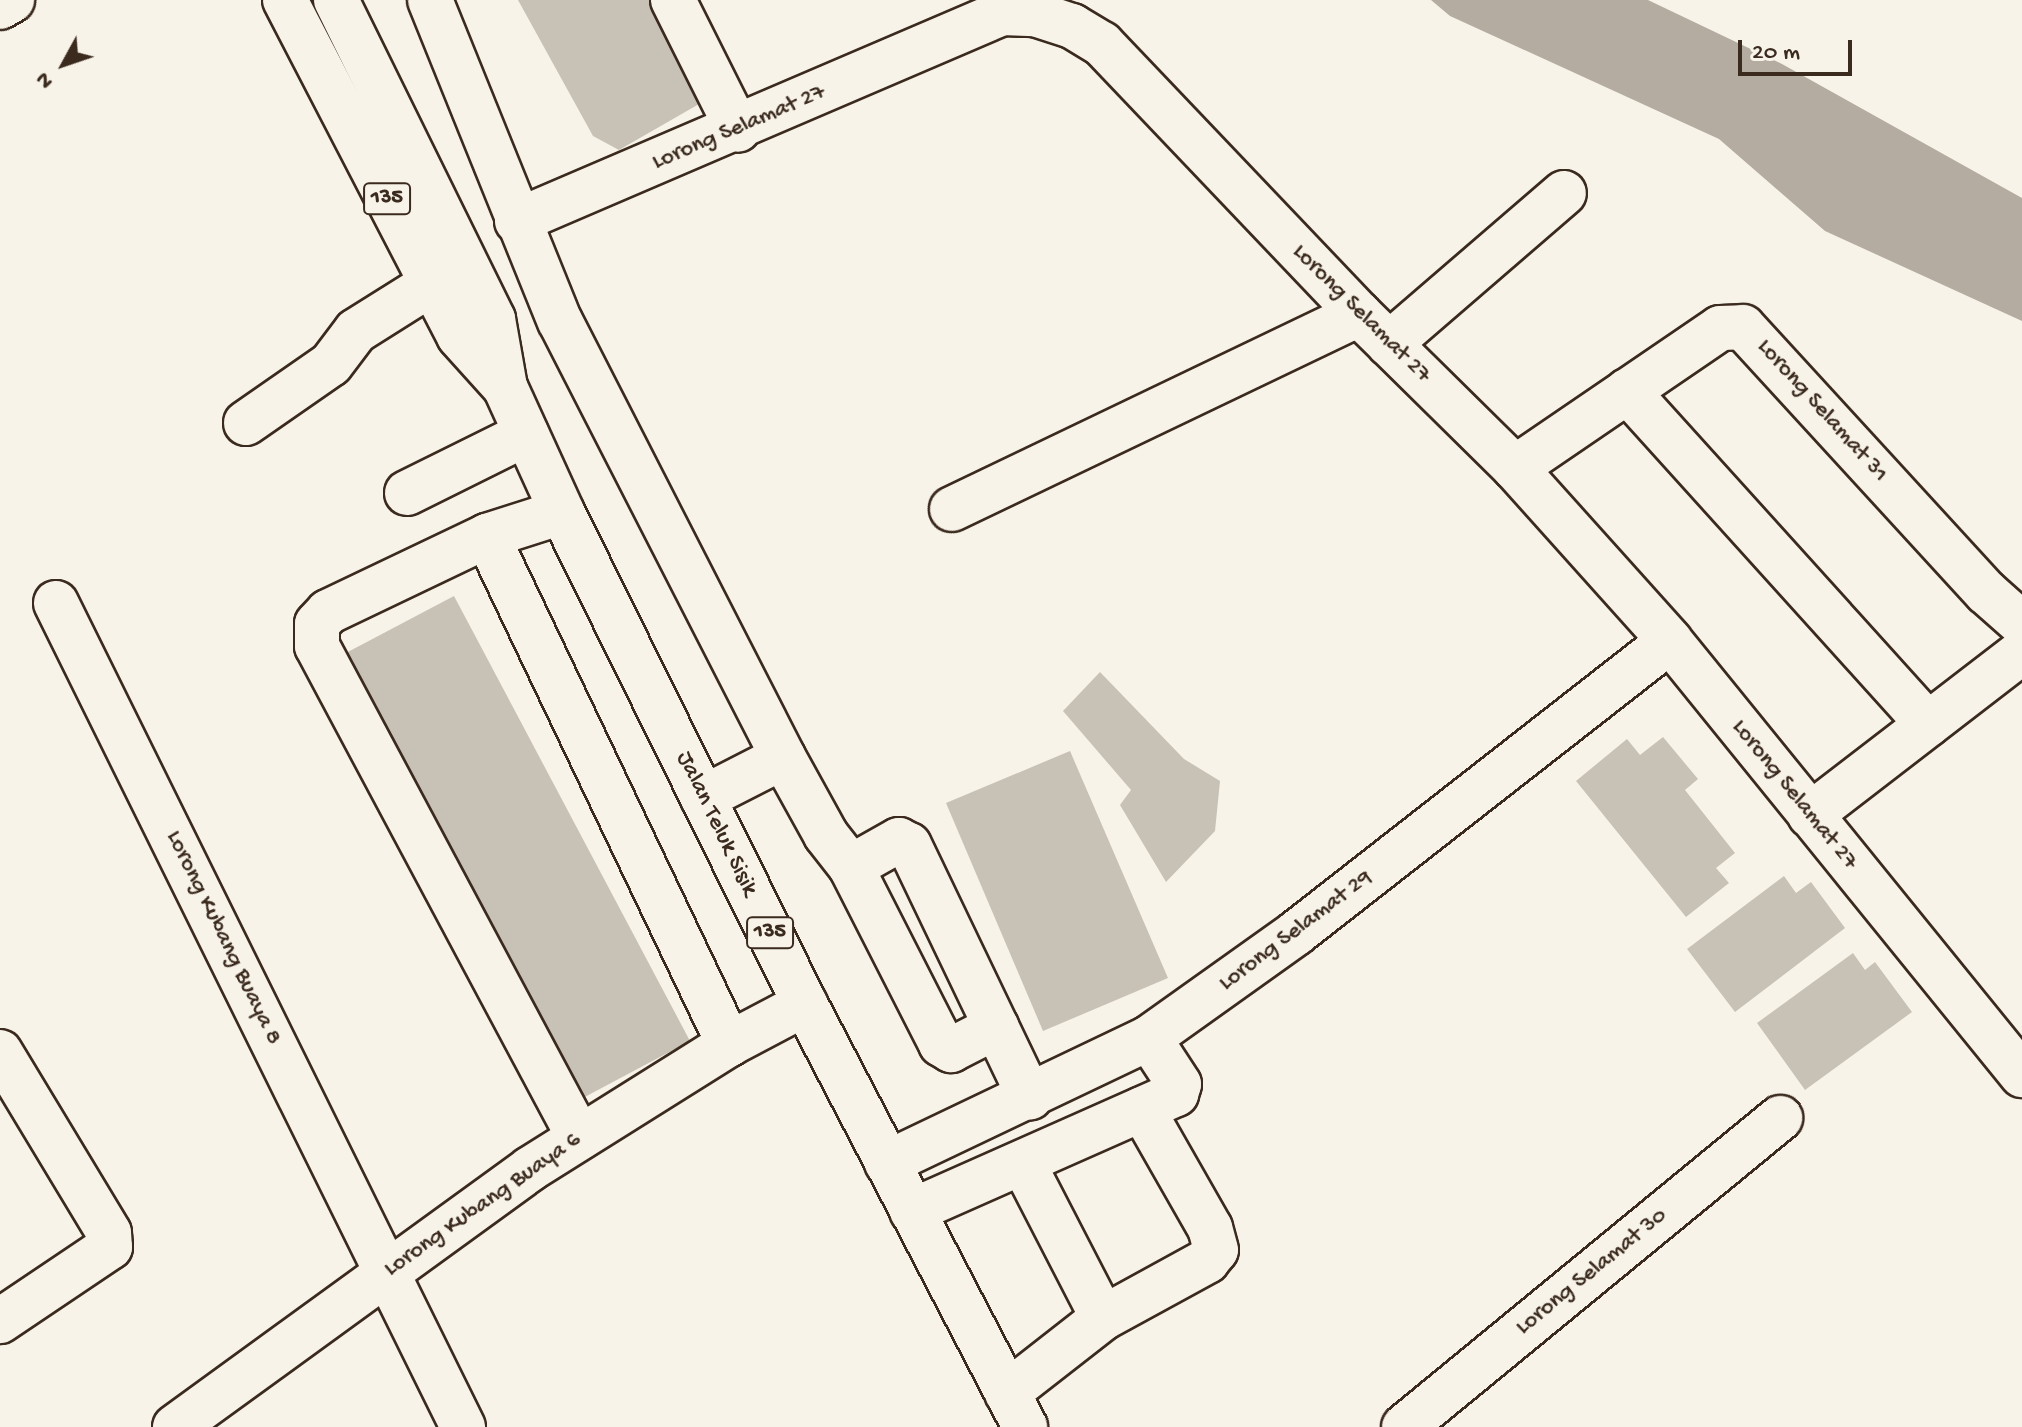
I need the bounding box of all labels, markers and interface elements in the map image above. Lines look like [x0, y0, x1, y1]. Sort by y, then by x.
north arrow [24, 24, 104, 104]
scale bar [1742, 24, 1856, 74]
text: 20 m [1752, 39, 1800, 68]
text: N [31, 66, 60, 93]
street label: Lorong Selamat 27 [648, 79, 830, 177]
road number: 135 [363, 181, 411, 217]
street label: Lorong Selamat 27 [1285, 238, 1437, 390]
street label: Lorong Selamat 31 [1750, 333, 1894, 489]
street label: Lorong Selamat 27 [1725, 714, 1863, 876]
street label: Jalan Teluk Sisik [669, 747, 763, 901]
street label: Lorong Kubang Buaya 8 [159, 826, 287, 1050]
street label: Lorong Selamat 29 [1214, 864, 1378, 998]
road number: 135 [746, 915, 794, 951]
street label: Lorong Kubang Buaya 6 [379, 1126, 587, 1284]
street label: Lorong Selamat 30 [1510, 1202, 1674, 1342]

